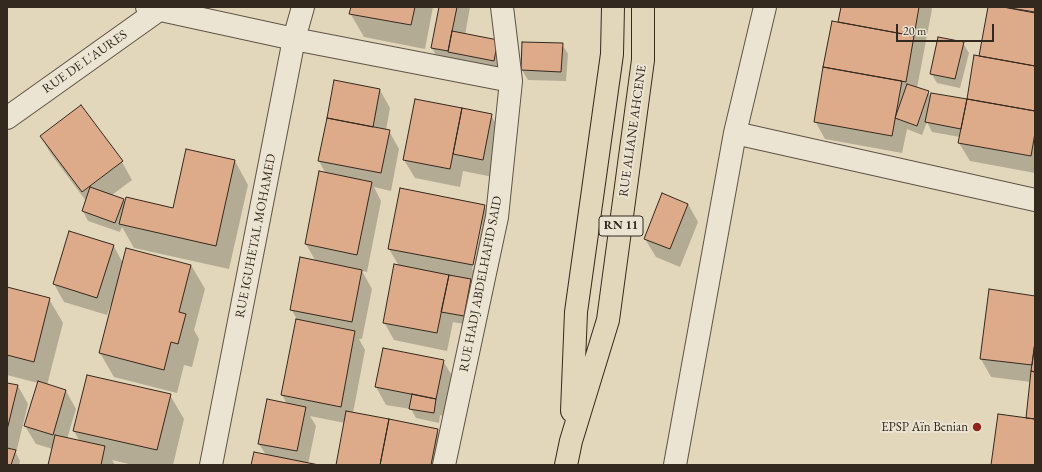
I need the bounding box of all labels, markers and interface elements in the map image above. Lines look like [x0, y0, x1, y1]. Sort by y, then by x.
scale bar [898, 16, 996, 42]
text: 20 m [903, 23, 926, 39]
street label: RUE DE L'AURES [40, 27, 130, 97]
street label: RUE ALIANE AHCENE [616, 64, 650, 198]
street label: RUE IGUHETAL MOHAMED [232, 153, 280, 319]
street label: RUE HADJ ABDELHAFID SAID [456, 195, 506, 373]
road number: RN 11 [599, 216, 643, 236]
place label: EPSP Aïn Benian [881, 419, 968, 435]
marker: EPSP Aïn Benian [971, 421, 983, 433]

